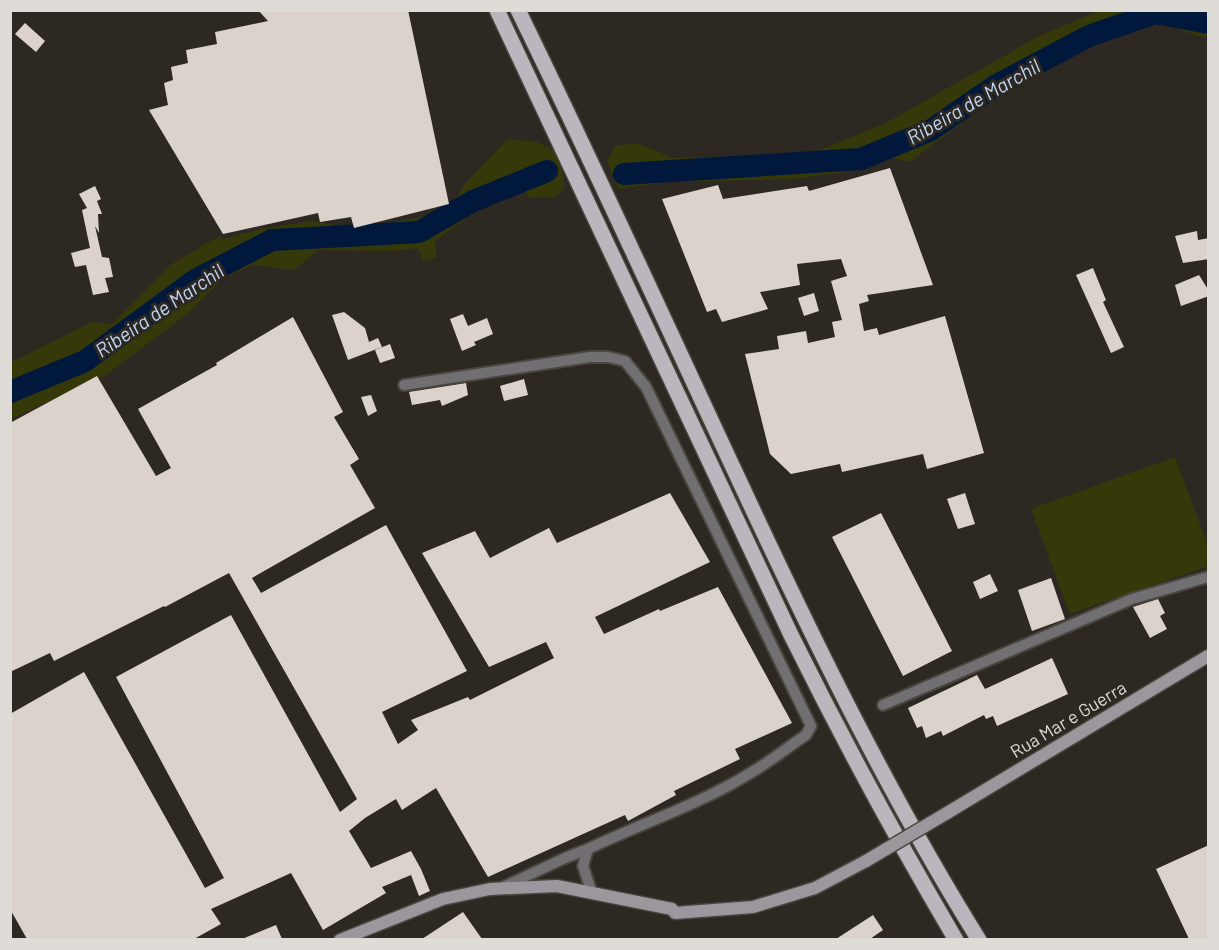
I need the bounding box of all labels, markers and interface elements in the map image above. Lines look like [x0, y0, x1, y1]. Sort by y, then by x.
water label: Ribeira de Marchil [902, 53, 1044, 149]
water label: Ribeira de Marchil [90, 258, 228, 362]
street label: Rua Mar e Guerra [1006, 676, 1130, 762]

